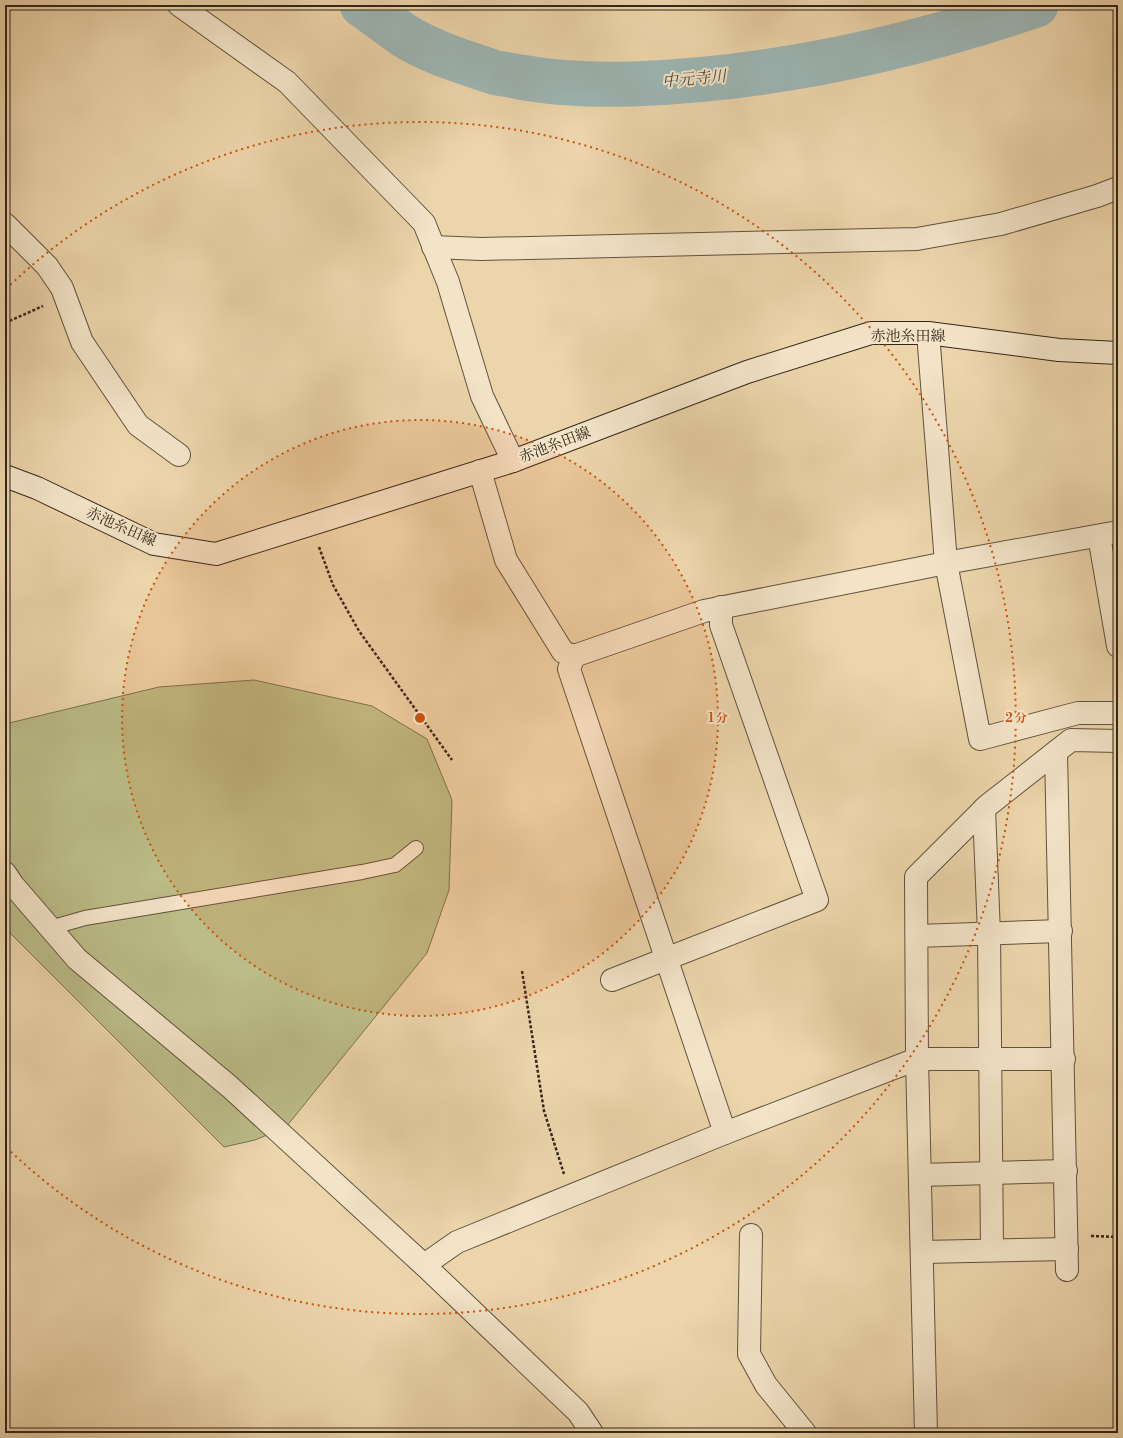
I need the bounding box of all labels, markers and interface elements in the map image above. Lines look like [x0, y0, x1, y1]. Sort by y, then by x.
water label: 中元寺川 [661, 66, 729, 92]
street label: 赤池糸田線 [870, 327, 946, 346]
street label: 赤池糸田線 [517, 423, 593, 467]
street label: 赤池糸田線 [83, 503, 159, 551]
centre of rings [413, 711, 427, 725]
text: 1 分 [708, 711, 728, 726]
text: 2 分 [1005, 711, 1027, 726]

